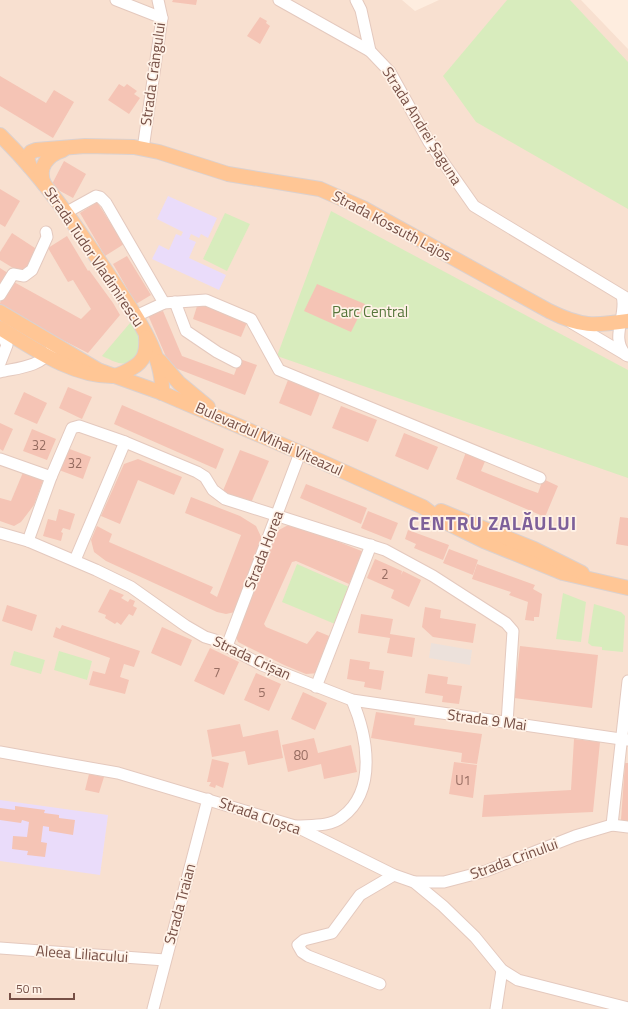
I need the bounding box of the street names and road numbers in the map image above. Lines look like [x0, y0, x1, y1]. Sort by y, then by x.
street label: Strada Crângului [134, 21, 171, 127]
street label: Strada Andrei Șaguna [377, 62, 468, 190]
street label: Strada Tudor Vladimirescu [39, 182, 150, 331]
street label: Strada Kossuth Lajos [328, 184, 456, 267]
street label: Bulevardul Mihai Viteazul [192, 396, 347, 481]
street label: Strada Horea [238, 507, 289, 593]
street label: Strada Crișan [209, 629, 295, 686]
street label: Strada 9 Mai [446, 703, 528, 736]
street label: Strada Cloșca [216, 791, 305, 840]
street label: Strada Crinului [467, 832, 561, 885]
street label: Strada Traian [158, 861, 201, 947]
street label: Aleea Liliacului [35, 939, 129, 968]

